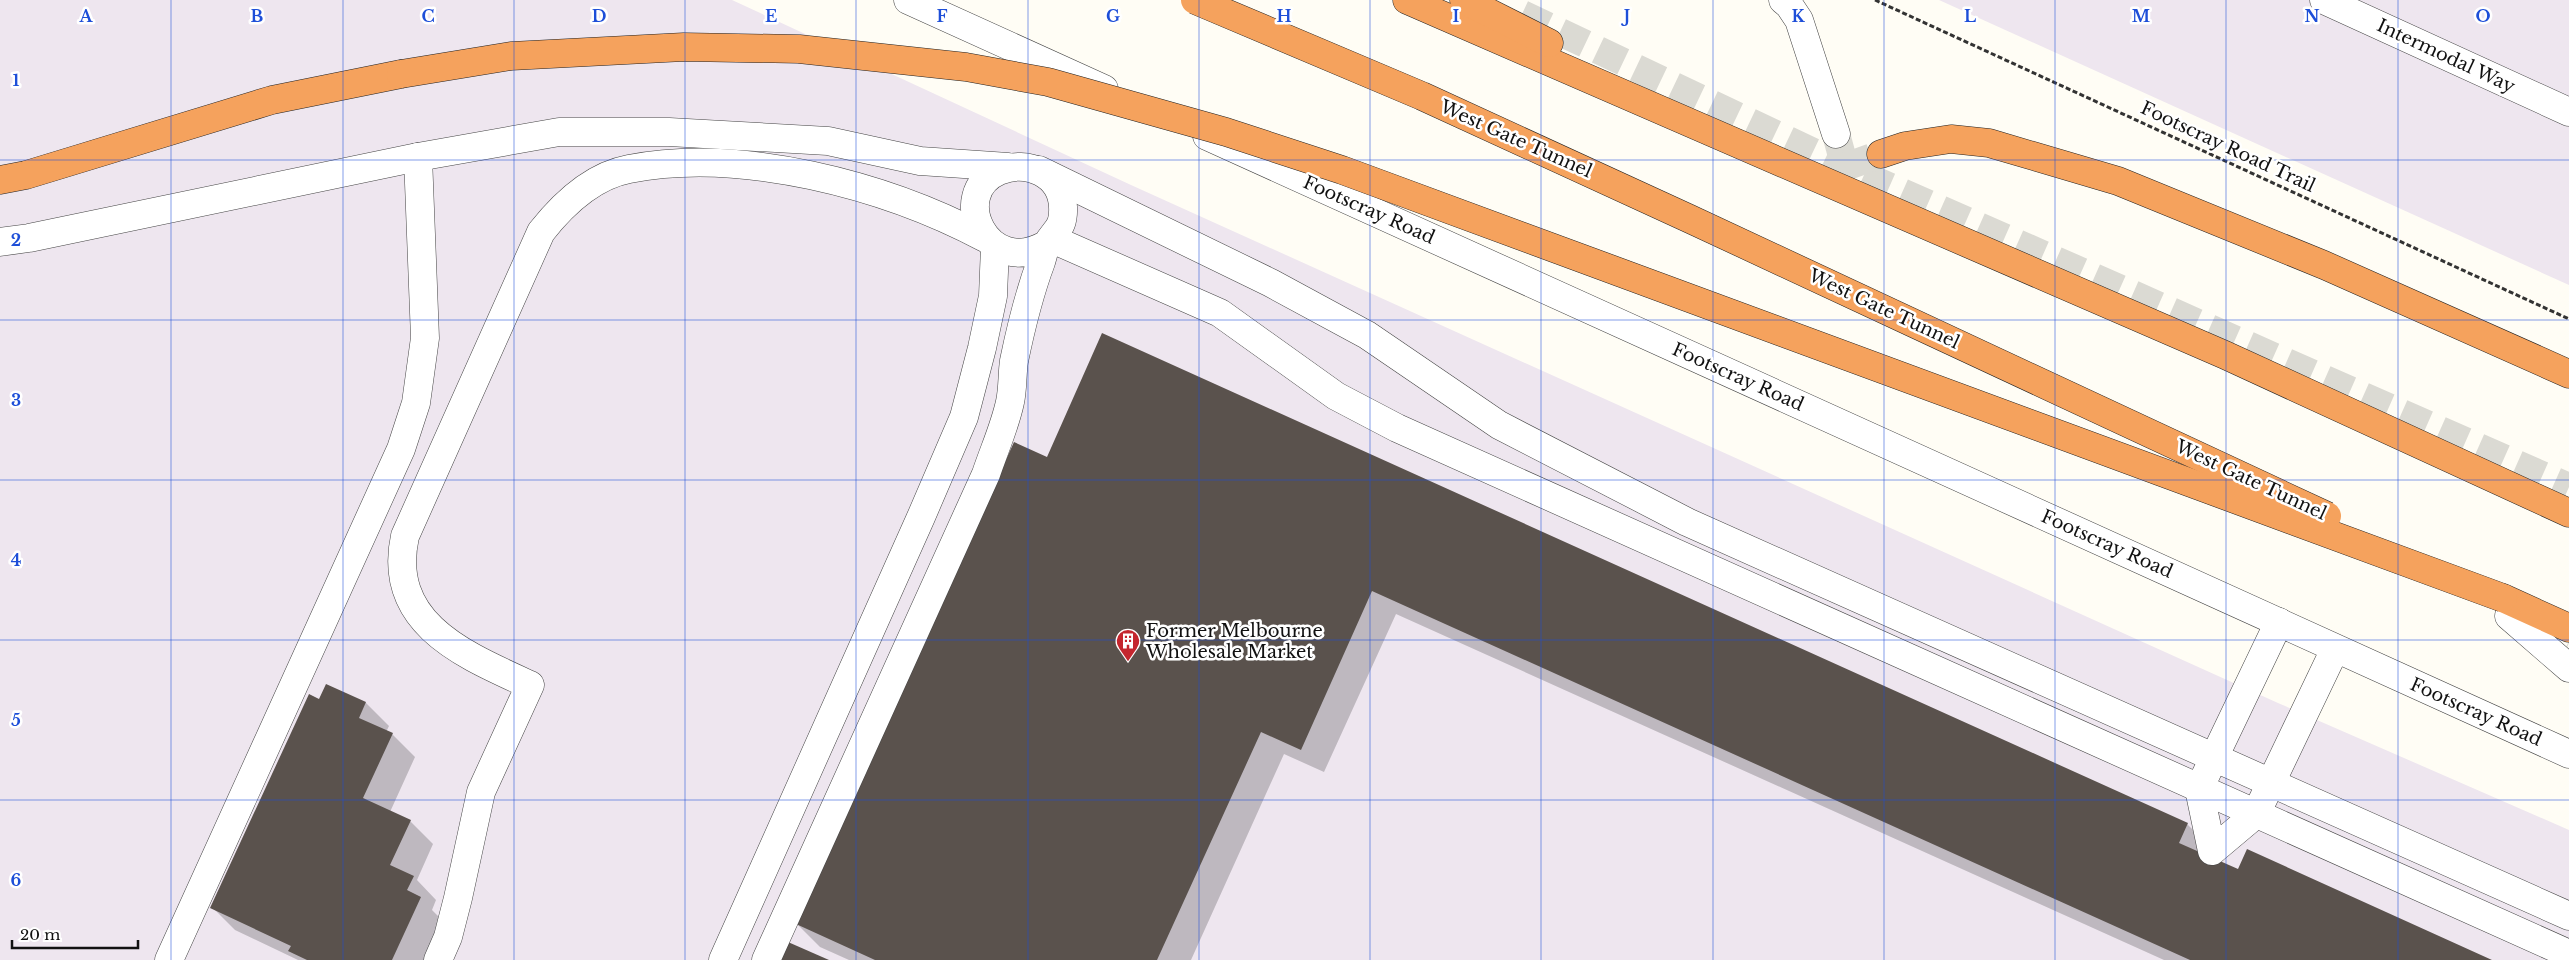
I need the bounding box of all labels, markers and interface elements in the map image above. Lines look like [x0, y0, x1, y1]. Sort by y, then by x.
text: A [79, 6, 94, 26]
text: B [251, 6, 264, 26]
text: C [421, 6, 435, 26]
text: D [592, 6, 606, 26]
text: E [765, 6, 777, 26]
text: F [936, 6, 948, 26]
text: G [1106, 6, 1120, 26]
text: H [1276, 6, 1292, 26]
text: I [1453, 6, 1460, 26]
text: J [1621, 6, 1630, 26]
text: K [1791, 6, 1805, 26]
text: L [1964, 6, 1976, 26]
text: M [2132, 6, 2150, 26]
text: N [2304, 6, 2320, 26]
text: O [2475, 6, 2491, 26]
street label: Intermodal Way [2373, 14, 2519, 98]
text: 1 [13, 70, 20, 90]
street label: West Gate Tunnel [1436, 95, 1596, 182]
street label: Footscray Road Trail [2137, 97, 2319, 197]
street label: Footscray Road [1300, 171, 1438, 249]
text: 2 [11, 230, 21, 250]
street label: West Gate Tunnel [1804, 264, 1963, 354]
street label: Footscray Road [1669, 338, 1807, 416]
text: 3 [11, 390, 21, 410]
street label: West Gate Tunnel [2171, 435, 2330, 525]
street label: Footscray Road [2038, 505, 2176, 583]
text: 4 [11, 550, 21, 570]
place label: Former Melbourne Wholesale Market [1145, 620, 1323, 663]
building icon: Former Melbourne Wholesale Market [1115, 628, 1141, 662]
street label: Footscray Road [2407, 673, 2545, 751]
text: 5 [11, 710, 21, 730]
text: 6 [11, 870, 22, 890]
scale bar [12, 918, 139, 950]
text: 20 m [20, 925, 60, 944]

